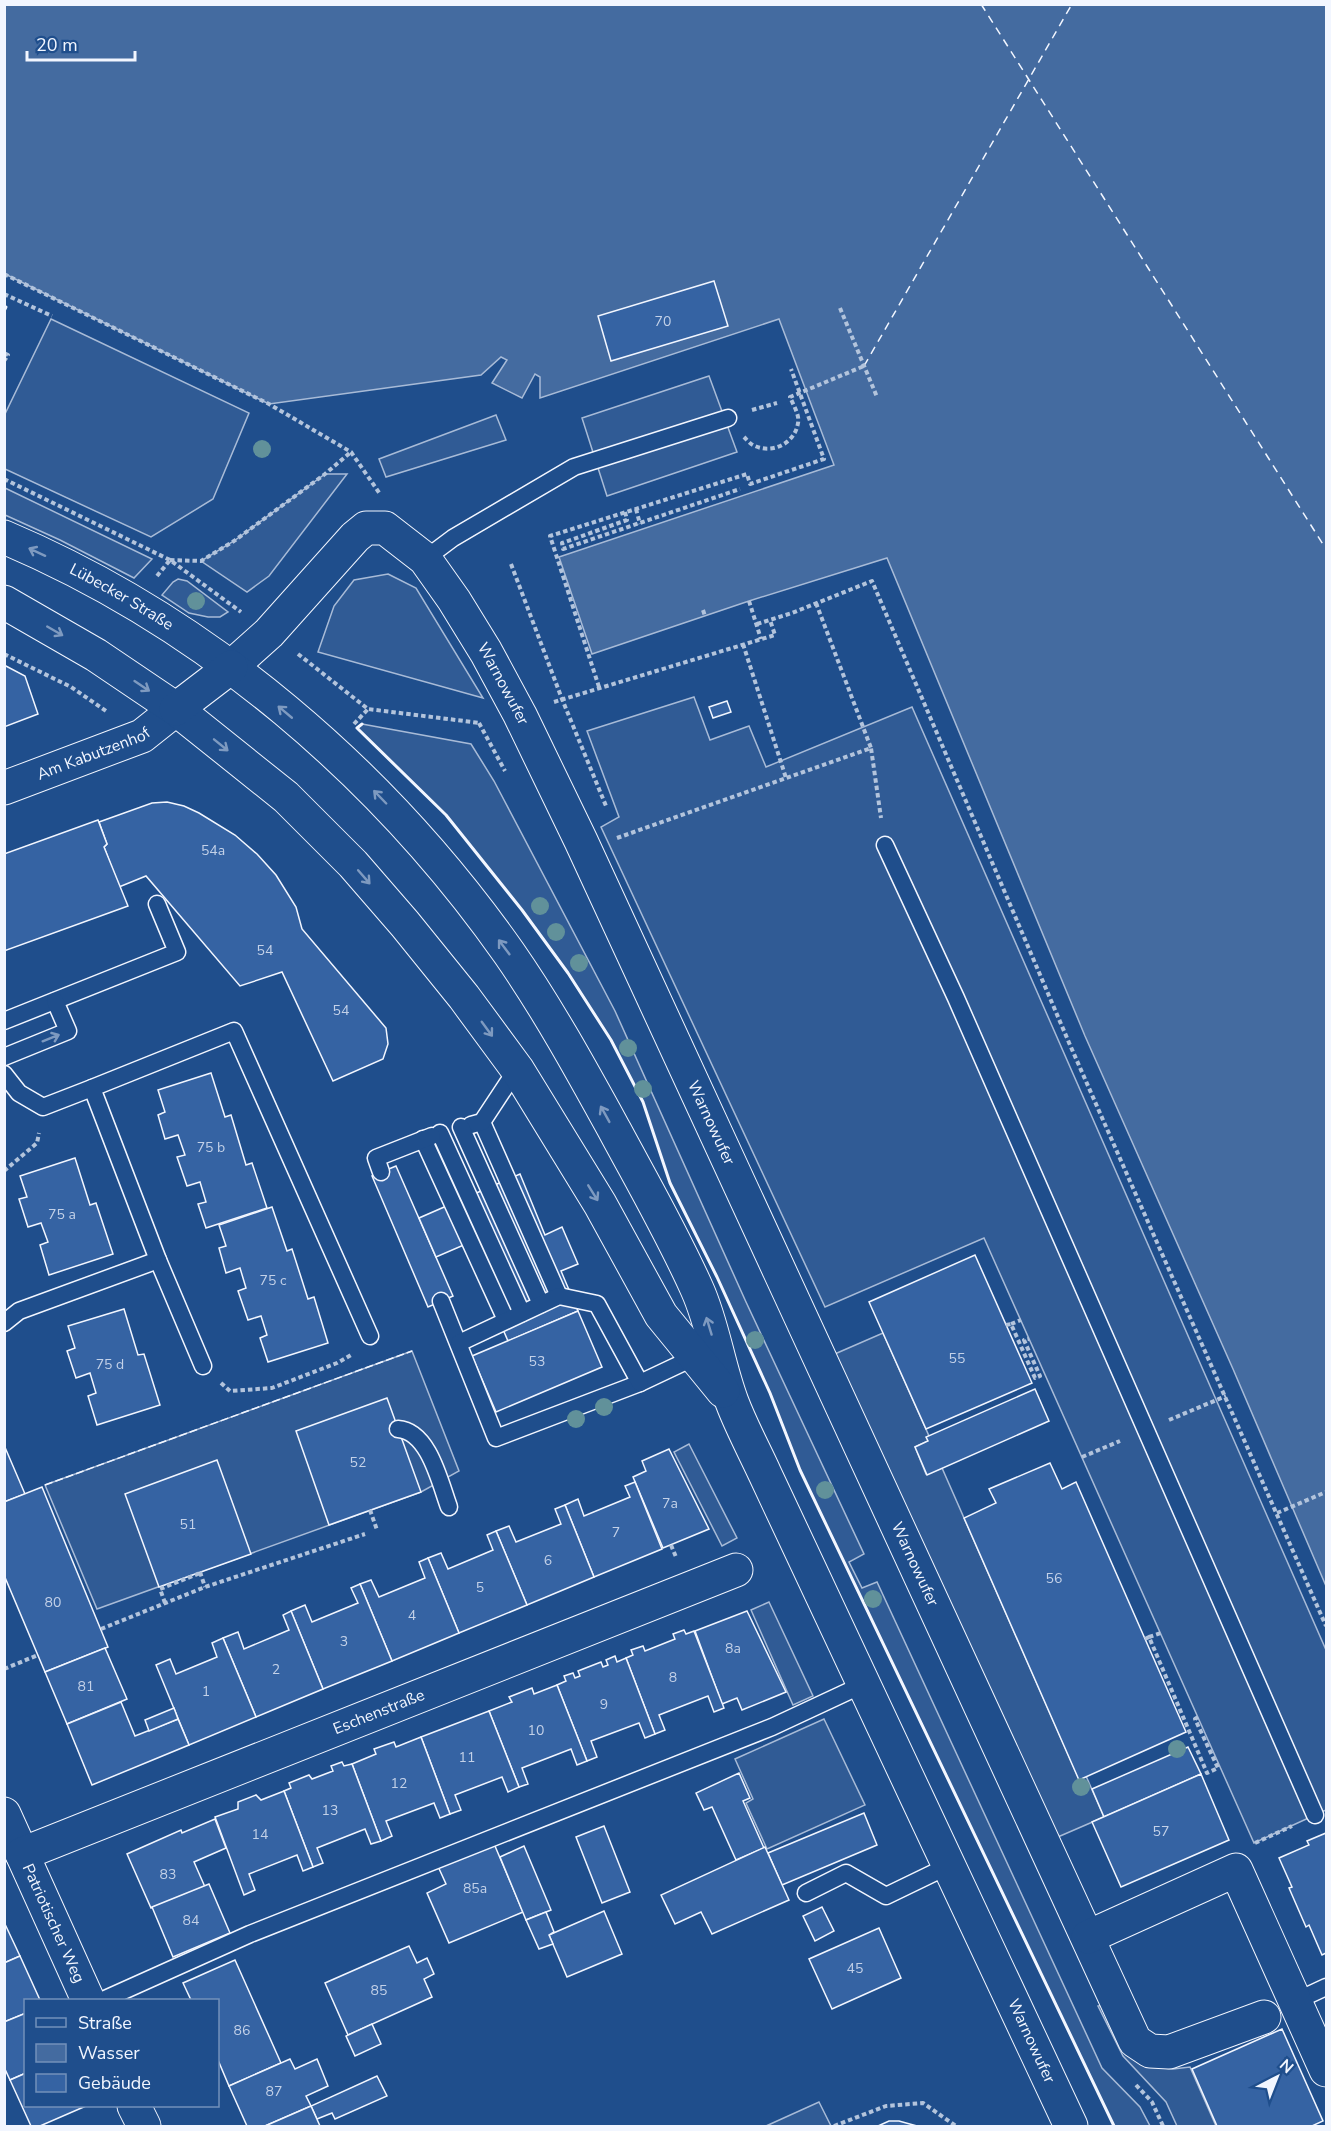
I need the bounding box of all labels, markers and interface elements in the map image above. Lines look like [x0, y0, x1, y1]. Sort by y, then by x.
scale bar [27, 24, 135, 62]
text: 20 m [36, 33, 78, 57]
house number: 70 [655, 312, 671, 331]
one-way arrow [28, 545, 46, 557]
street label: Lübecker Straße [66, 558, 178, 636]
one-way arrow [46, 625, 63, 637]
street label: Warnowufer [472, 638, 534, 729]
one-way arrow [134, 680, 150, 692]
one-way arrow [277, 705, 293, 718]
street label: Am Kabutzenhof [34, 722, 156, 786]
one-way arrow [213, 739, 229, 752]
one-way arrow [372, 789, 387, 804]
house number: 54a [201, 841, 225, 860]
one-way arrow [357, 870, 371, 885]
one-way arrow [498, 939, 510, 955]
house number: 54 [257, 941, 273, 960]
house number: 54 [333, 1001, 349, 1020]
one-way arrow [481, 1020, 493, 1036]
one-way arrow [41, 1032, 60, 1043]
street label: Warnowufer [682, 1077, 740, 1169]
one-way arrow [599, 1105, 610, 1123]
house number: 75 b [197, 1138, 225, 1157]
one-way arrow [587, 1184, 599, 1201]
house number: 75 a [48, 1205, 76, 1224]
house number: 75 c [260, 1271, 287, 1290]
one-way arrow [703, 1317, 714, 1336]
house number: 55 [949, 1349, 965, 1368]
house number: 53 [529, 1352, 545, 1371]
house number: 75 d [96, 1355, 124, 1374]
house number: 52 [350, 1453, 366, 1472]
house number: 7a [662, 1494, 678, 1513]
house number: 51 [180, 1515, 196, 1534]
street label: Warnowufer [886, 1518, 944, 1610]
house number: 7 [612, 1523, 620, 1542]
house number: 6 [544, 1551, 552, 1570]
house number: 56 [1046, 1569, 1062, 1588]
house number: 5 [476, 1578, 484, 1597]
house number: 80 [45, 1593, 61, 1612]
house number: 4 [408, 1606, 416, 1625]
house number: 3 [340, 1632, 348, 1651]
house number: 8a [725, 1639, 741, 1658]
house number: 2 [272, 1660, 280, 1679]
house number: 8 [669, 1668, 677, 1687]
house number: 81 [78, 1677, 94, 1696]
house number: 1 [202, 1682, 210, 1701]
street label: Eschenstraße [330, 1684, 428, 1740]
house number: 9 [600, 1695, 608, 1714]
house number: 10 [528, 1721, 544, 1740]
house number: 11 [459, 1748, 475, 1767]
house number: 12 [391, 1774, 407, 1793]
house number: 13 [322, 1801, 338, 1820]
house number: 57 [1153, 1822, 1169, 1841]
house number: 14 [252, 1825, 268, 1844]
street label: Patriotischer Weg [17, 1860, 90, 1987]
house number: 83 [160, 1865, 176, 1884]
house number: 85a [463, 1879, 487, 1898]
house number: 84 [183, 1911, 199, 1930]
house number: 45 [847, 1959, 863, 1978]
house number: 85 [371, 1981, 387, 2000]
street label: Warnowufer [1002, 1995, 1061, 2087]
legend [24, 1999, 219, 2107]
text: Straße [78, 2011, 132, 2035]
house number: 86 [234, 2021, 250, 2040]
text: Wasser [78, 2041, 140, 2065]
north arrow [1247, 2047, 1307, 2107]
text: N [1275, 2054, 1298, 2079]
text: Gebäude [78, 2071, 151, 2095]
house number: 87 [266, 2082, 282, 2101]

